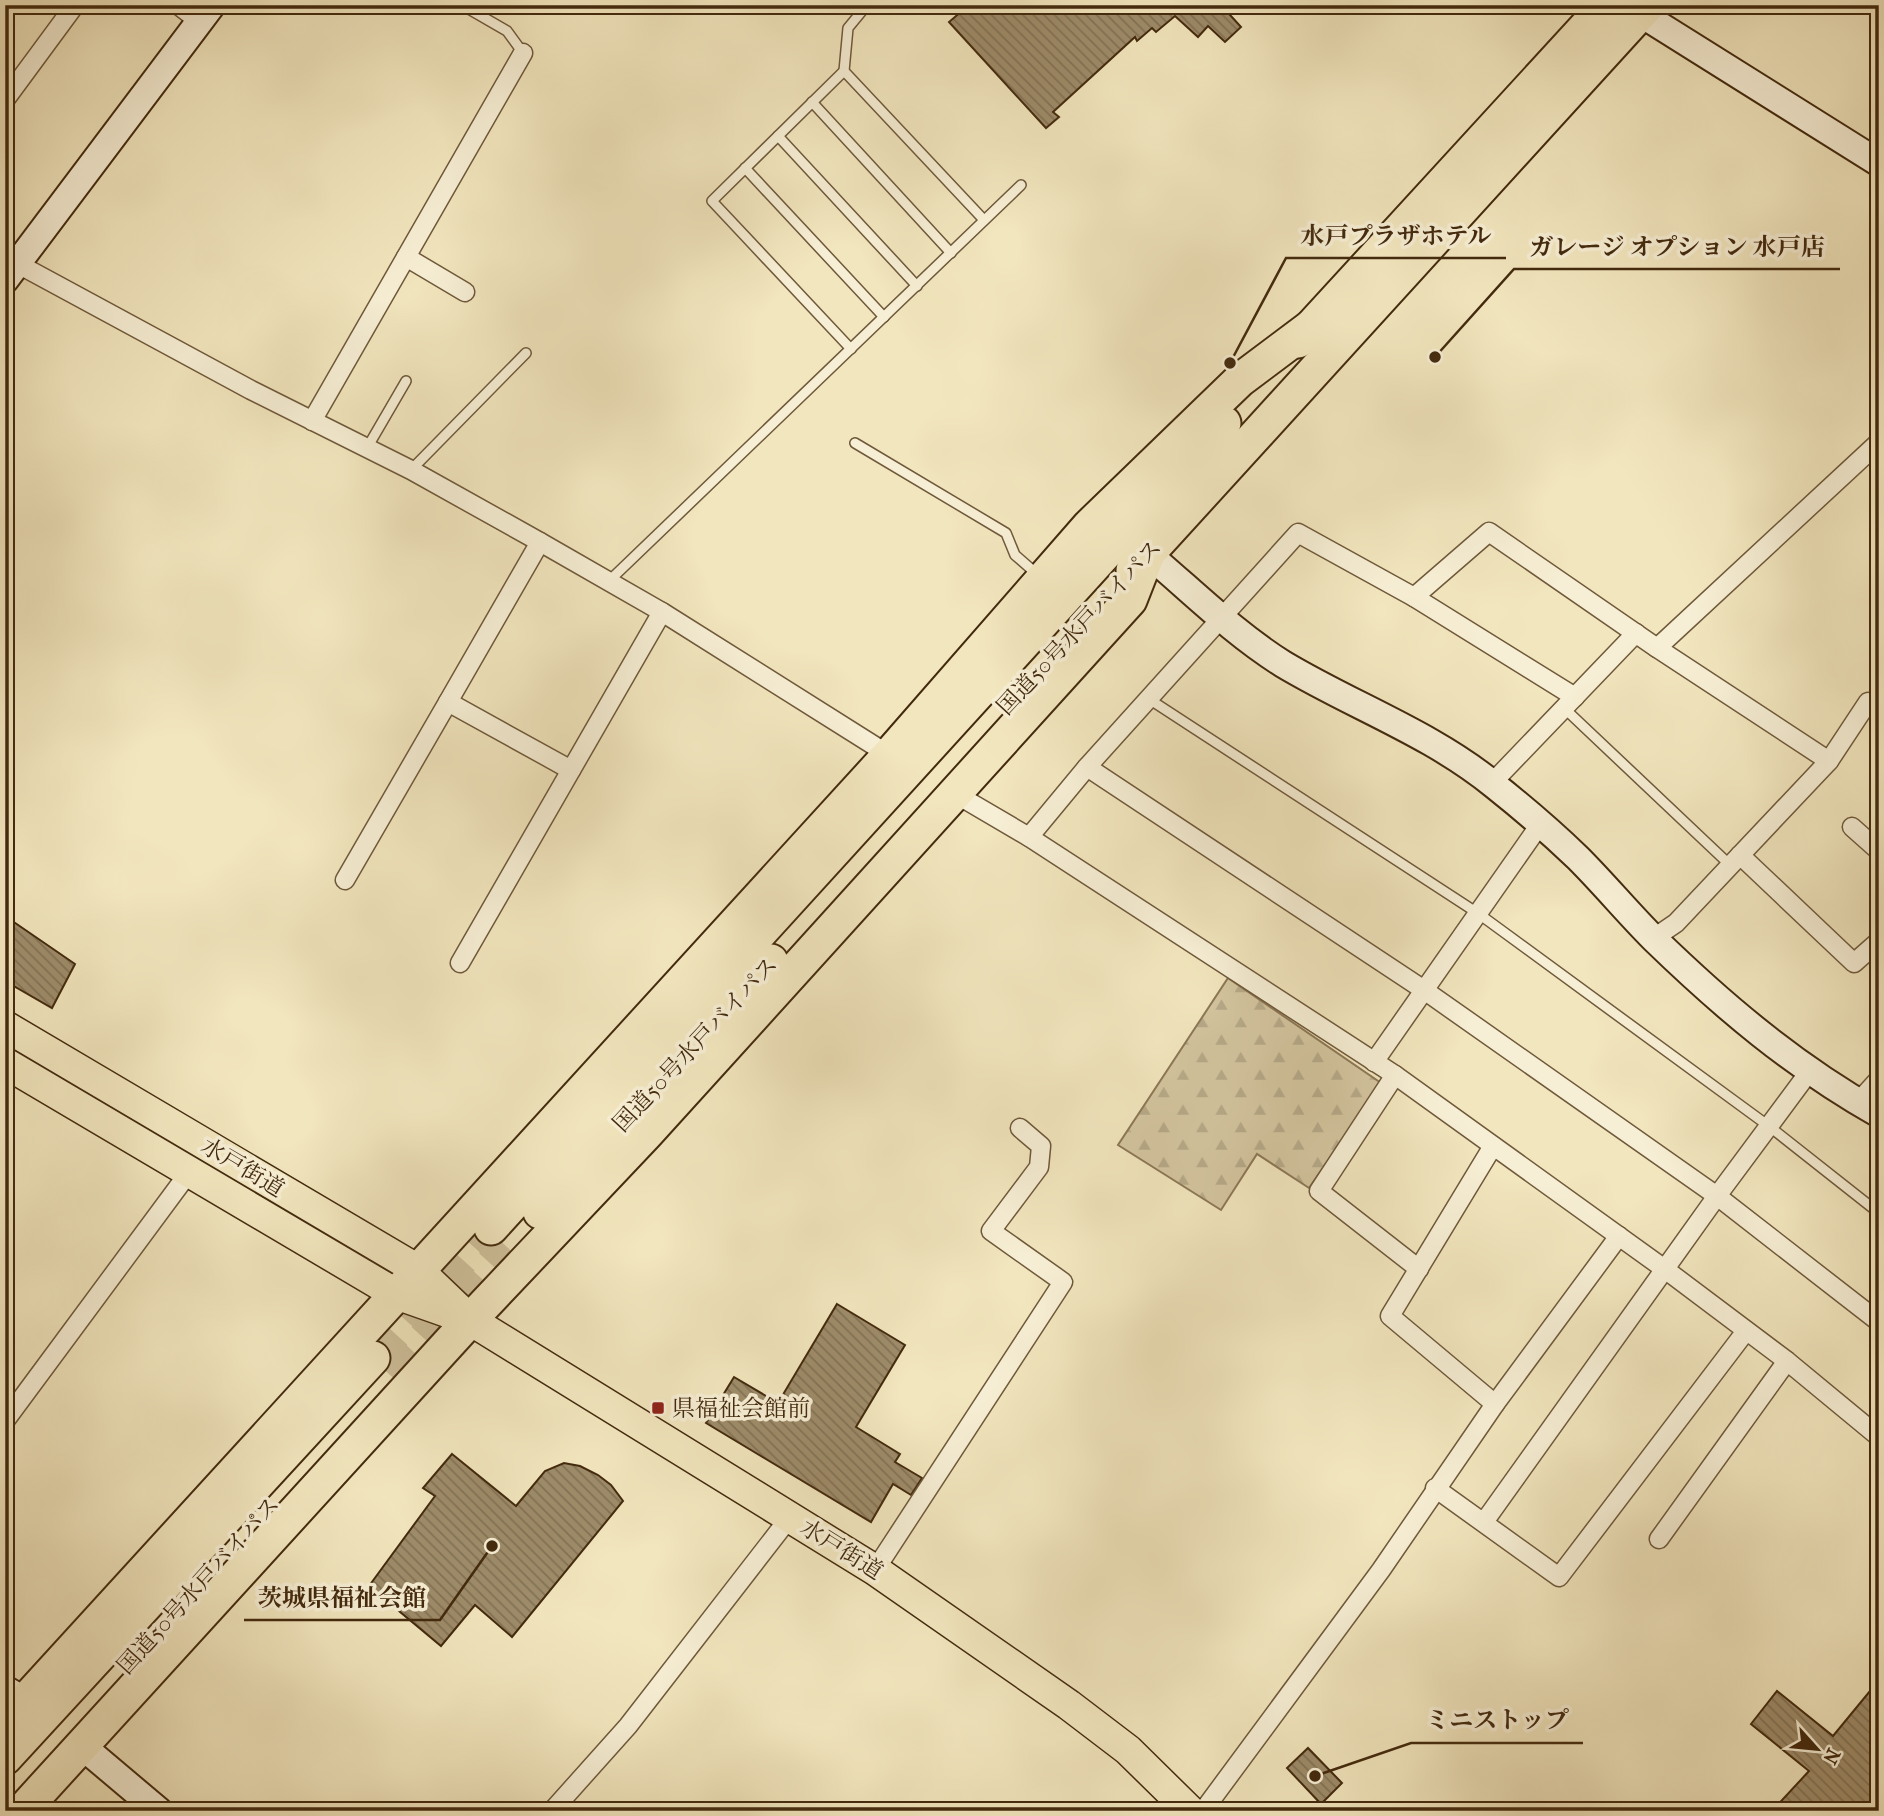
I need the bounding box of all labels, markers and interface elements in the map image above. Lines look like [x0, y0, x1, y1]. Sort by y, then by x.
callout: 水戸プラザホテル [1286, 213, 1506, 258]
text: 水戸プラザホテル [1301, 222, 1491, 250]
callout: ガレージ オプション 水戸店 [1514, 224, 1840, 269]
text: ガレージ オプション 水戸店 [1529, 233, 1825, 261]
street label: 国道50号水戸バイパス [991, 534, 1167, 720]
street label: 国道50号水戸バイパス [607, 951, 783, 1137]
street label: 水戸街道 [196, 1132, 289, 1203]
place label: 県福祉会館前 [672, 1395, 810, 1422]
marker: 県福祉会館前 [650, 1400, 666, 1416]
street label: 国道50号水戸バイパス [112, 1491, 285, 1679]
street label: 水戸街道 [796, 1514, 888, 1585]
callout: 茨城県福祉会館 [244, 1575, 440, 1620]
text: 茨城県福祉会館 [258, 1584, 426, 1612]
callout: ミニストップ [1411, 1698, 1583, 1743]
text: ミニストップ [1425, 1706, 1570, 1734]
north arrow [1783, 1714, 1853, 1784]
text: N [1818, 1745, 1844, 1768]

